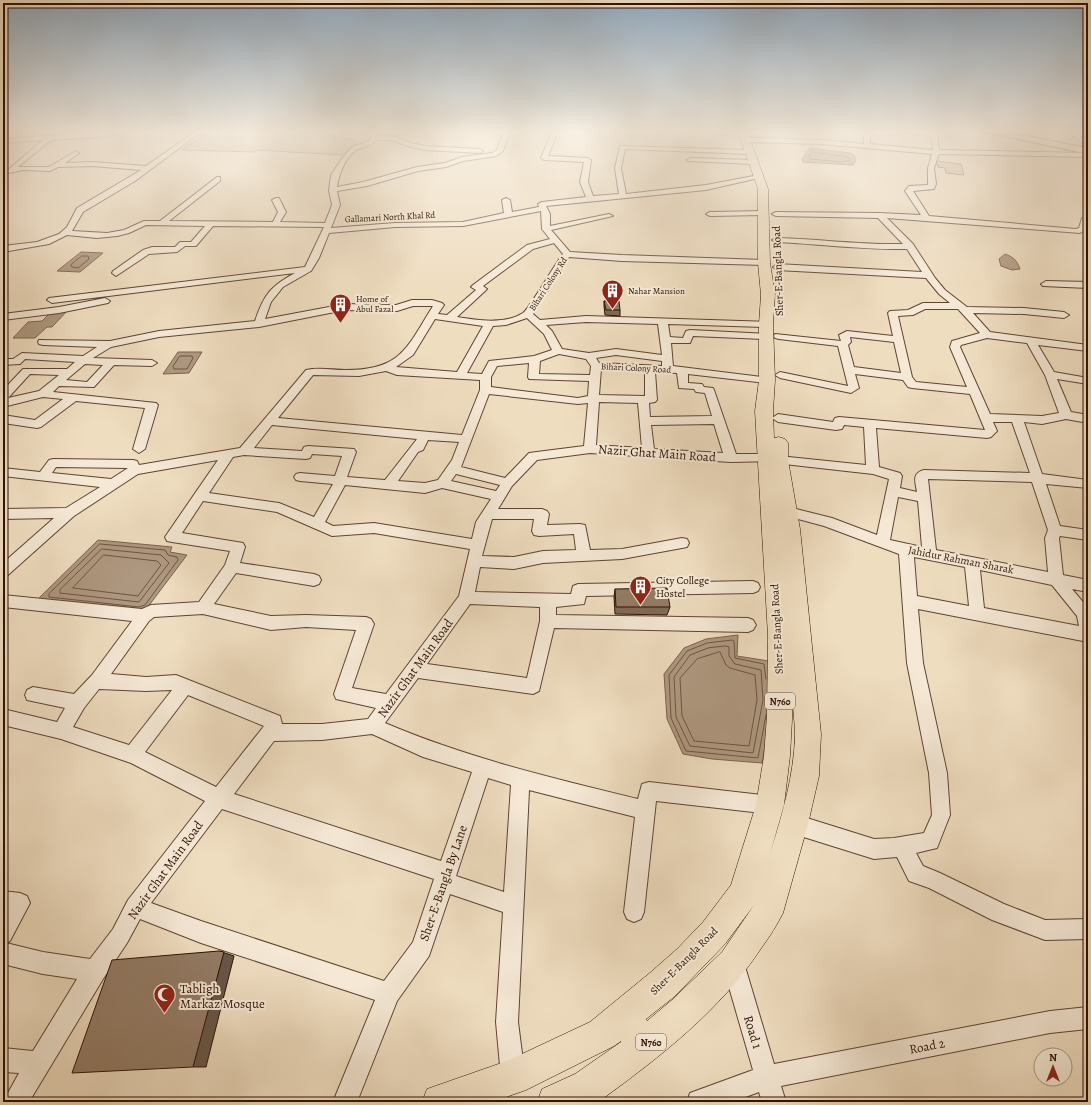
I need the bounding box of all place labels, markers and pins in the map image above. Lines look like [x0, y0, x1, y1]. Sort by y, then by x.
building icon: Nahar Mansion [599, 278, 625, 311]
place label: Nahar Mansion [628, 285, 685, 297]
building icon: Home of Abul Fazal [327, 291, 353, 324]
place label: Home of Abul Fazal [355, 293, 394, 315]
building icon: City College Hostel [627, 573, 653, 606]
place label: City College Hostel [656, 573, 709, 601]
place label: Tabligh Markaz Mosque [180, 980, 265, 1012]
mosque icon: Tabligh Markaz Mosque [151, 982, 177, 1015]

